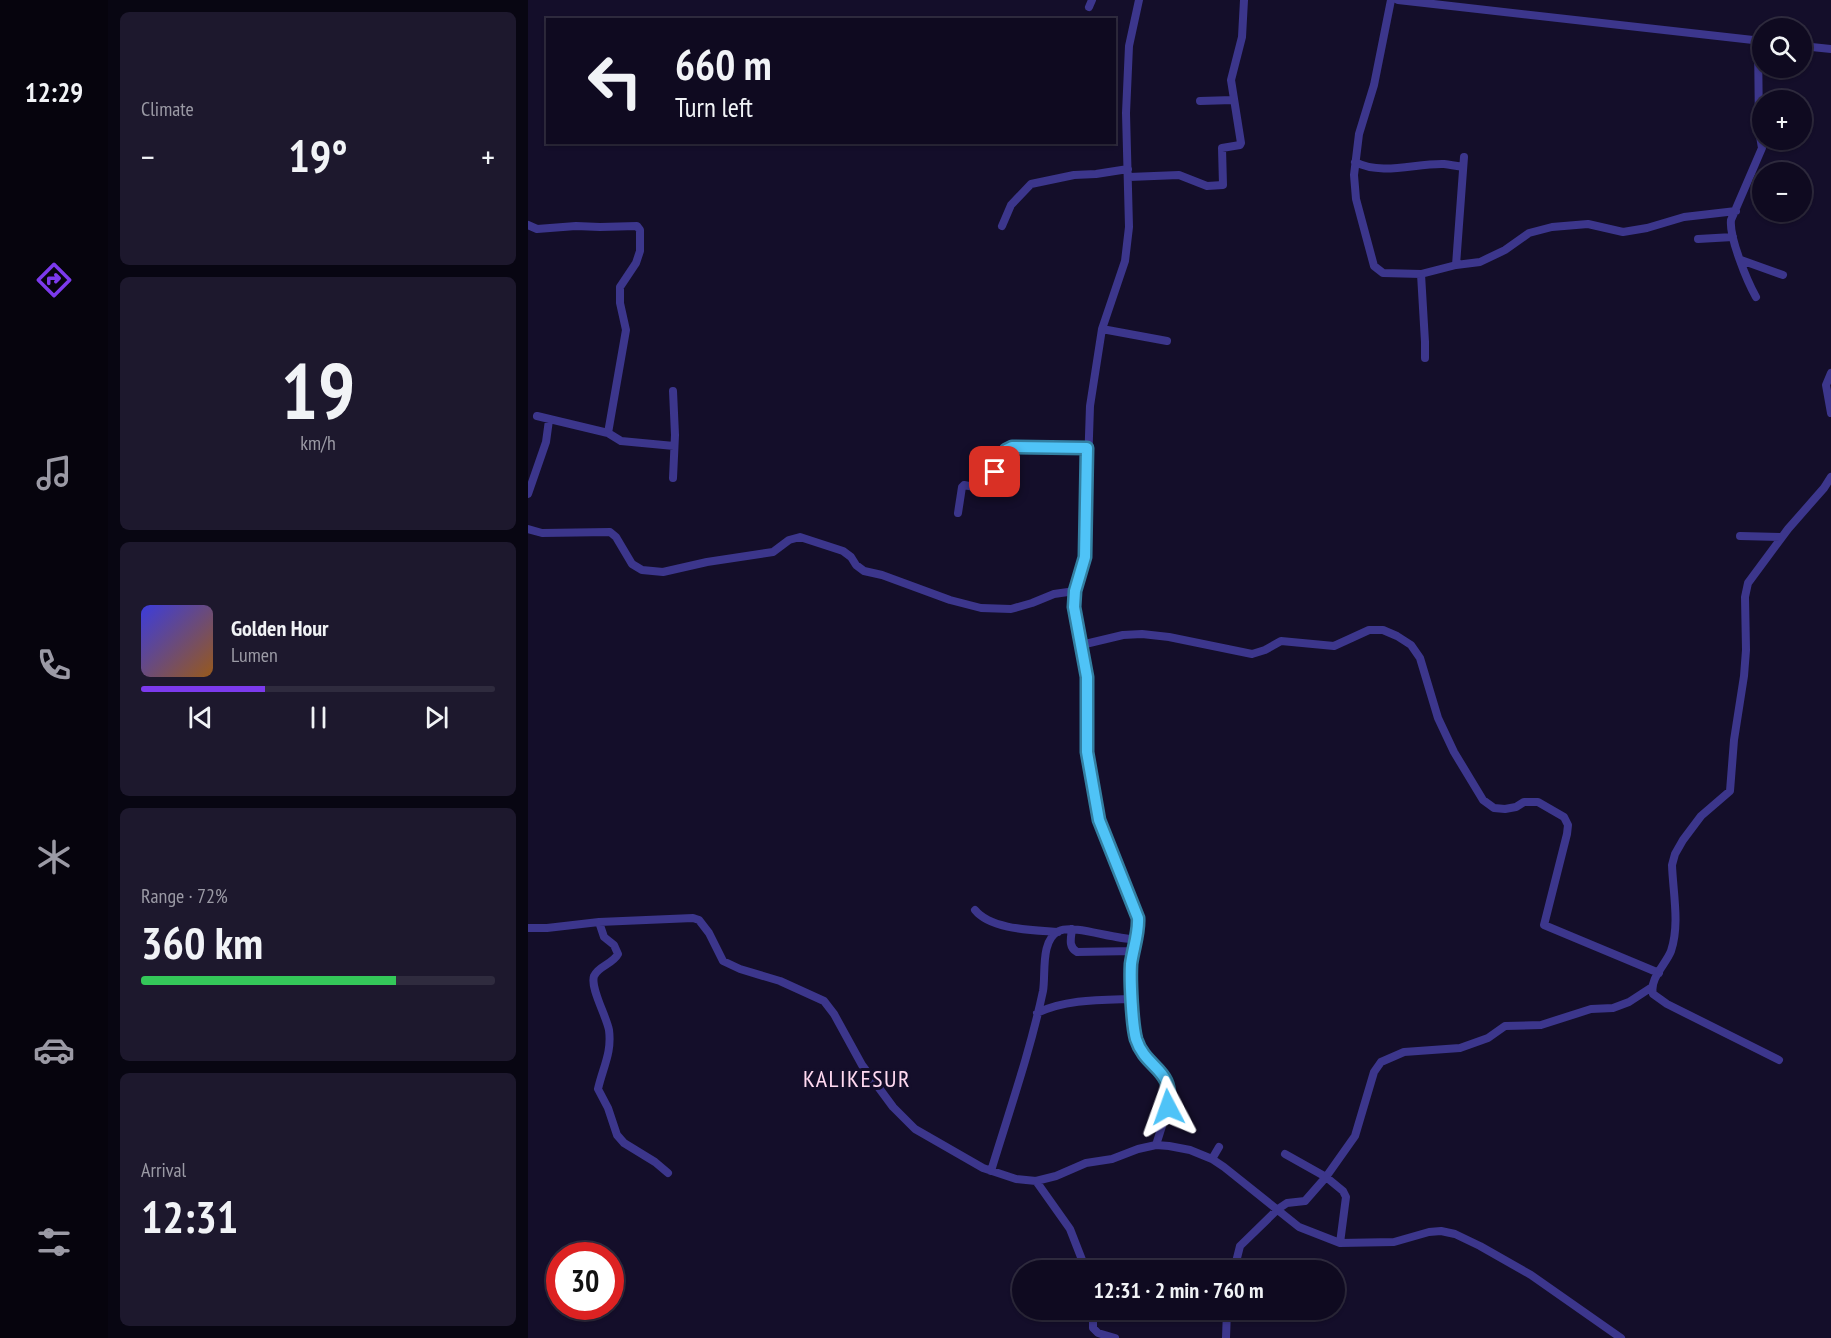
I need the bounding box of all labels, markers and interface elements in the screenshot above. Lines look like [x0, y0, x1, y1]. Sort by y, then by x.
map controls [1752, 18, 1812, 222]
button: search [1752, 18, 1812, 78]
text: 660 m [675, 37, 772, 92]
icon: left [576, 42, 654, 120]
text: 12:29 [25, 75, 83, 109]
text: Turn left [675, 90, 753, 124]
button: + [1752, 90, 1812, 150]
text: Climate [141, 96, 194, 122]
text: 19° [288, 126, 348, 184]
text: − [141, 135, 155, 178]
text: + [481, 135, 495, 178]
button: − [1752, 162, 1812, 222]
icon: directions [33, 259, 75, 301]
text: 19 [281, 340, 355, 441]
text: km/h [300, 430, 336, 456]
pin [969, 446, 1020, 497]
icon: music [33, 452, 75, 494]
icon: arrive [978, 455, 1011, 488]
text: Golden Hour [231, 614, 329, 642]
text: Lumen [231, 642, 278, 668]
icon: phone [33, 644, 75, 686]
icon: previous [184, 701, 217, 734]
icon: pause [302, 701, 335, 734]
icon: next [420, 701, 453, 734]
icon: climate [33, 836, 75, 878]
text: Range · 72% [141, 883, 228, 909]
text: 360 km [141, 913, 263, 971]
icon: car [33, 1029, 75, 1071]
district label: KALIKESUR [803, 1063, 911, 1094]
position arrow [1136, 1075, 1200, 1139]
text: Arrival [141, 1157, 186, 1183]
text: 12:31 [141, 1187, 238, 1245]
icon: filters [33, 1221, 75, 1263]
speed limit sign: 30 [546, 1242, 624, 1320]
text: 12:31 · 2 min · 760 m [1093, 1276, 1264, 1304]

